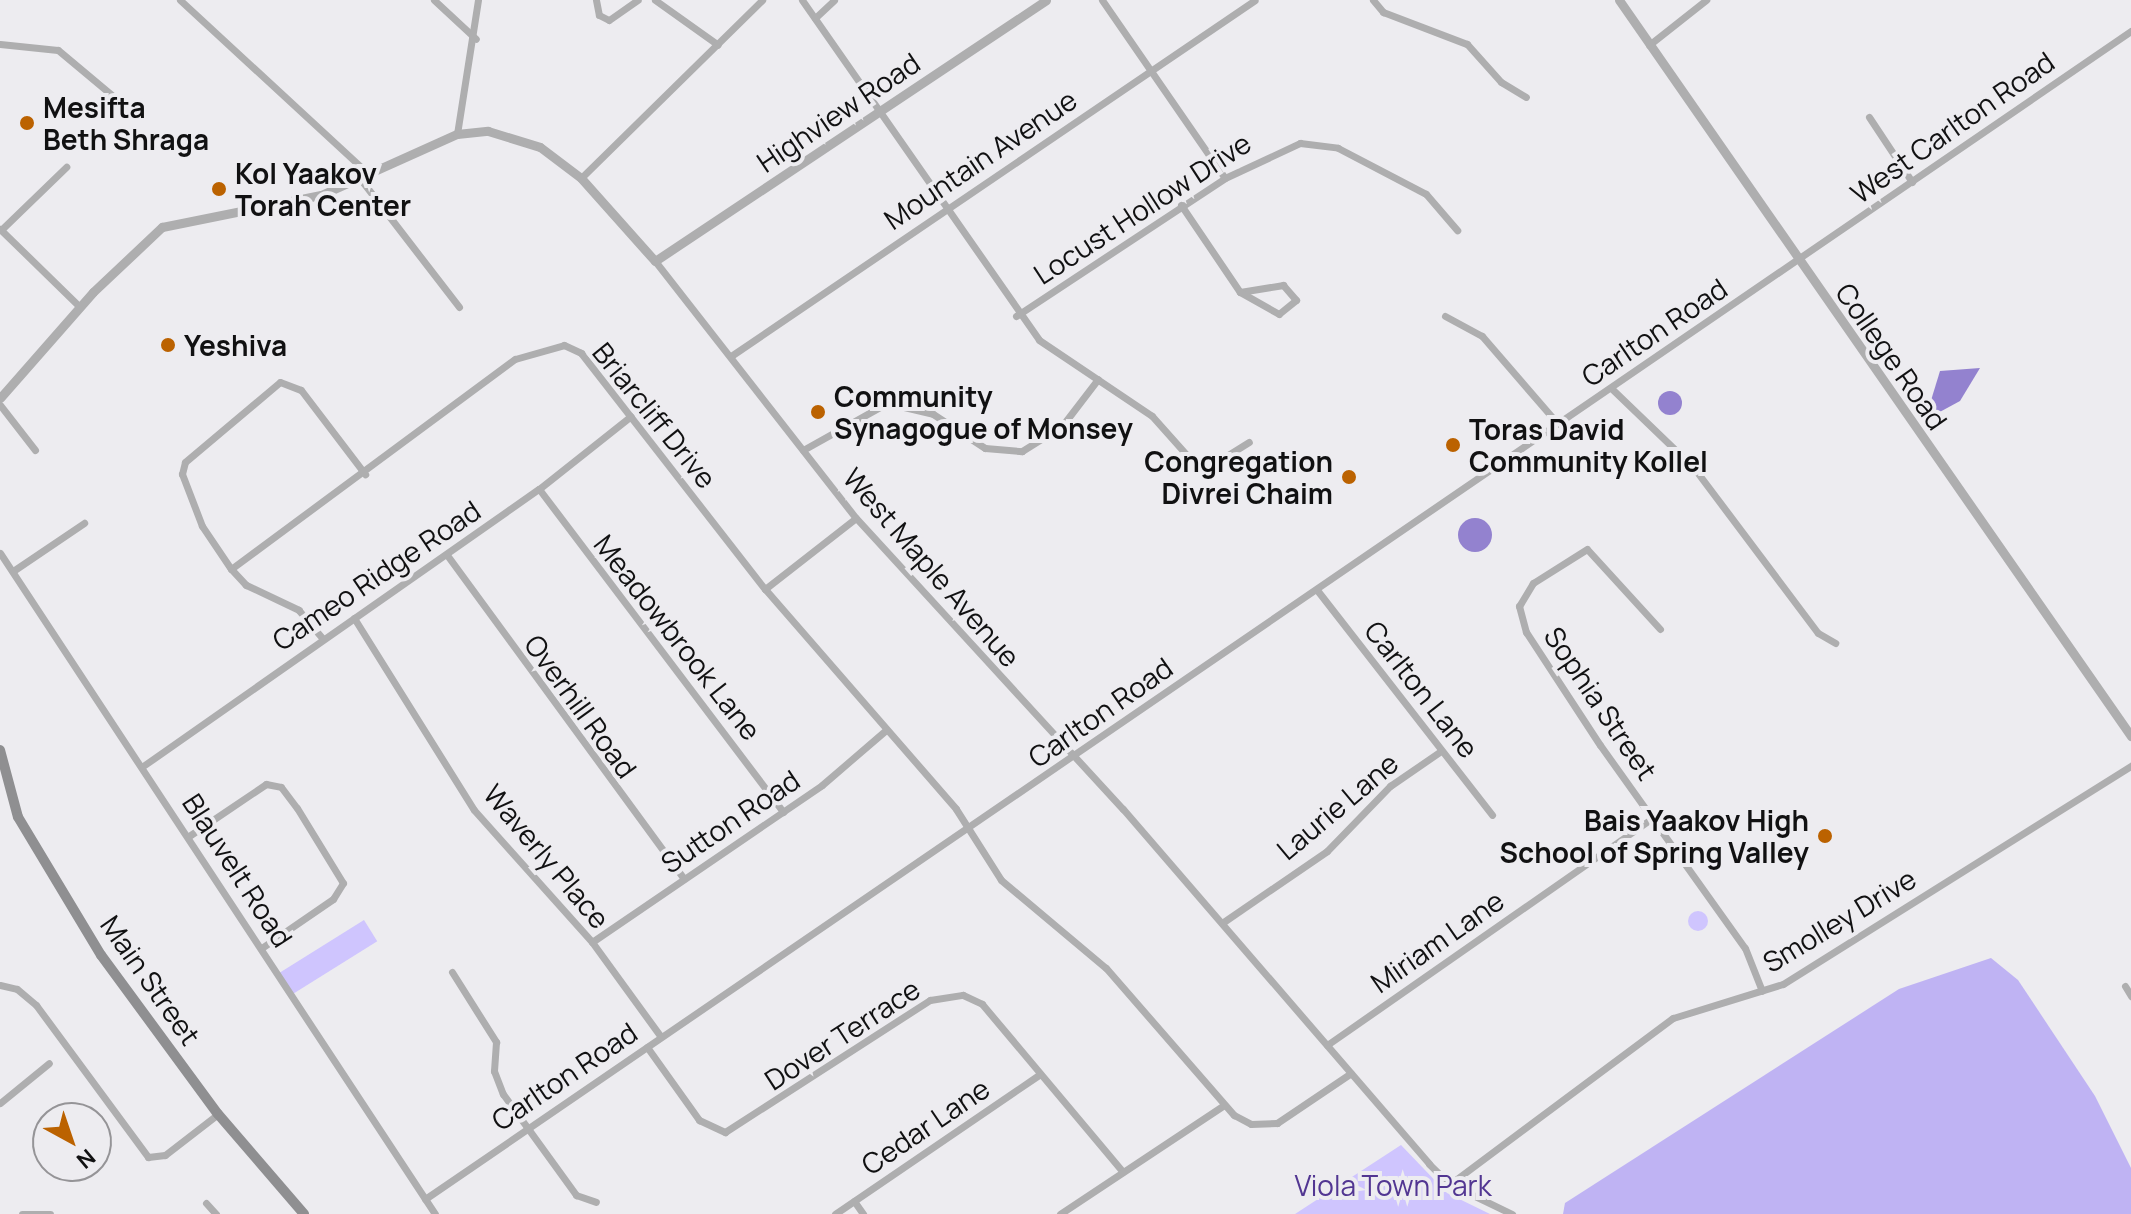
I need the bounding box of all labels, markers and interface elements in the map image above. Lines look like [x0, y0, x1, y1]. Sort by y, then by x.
street label: West Carlton Road [1844, 44, 2060, 210]
street label: Highview Road [750, 45, 926, 179]
street label: Mountain Avenue [877, 82, 1083, 236]
place label: Mesifta Beth Shraga [43, 90, 209, 156]
marker: Mesifta Beth Shraga [18, 114, 36, 132]
street label: Locust Hollow Drive [1027, 125, 1257, 291]
place label: Kol Yaakov Torah Center [235, 156, 411, 222]
marker: Kol Yaakov Torah Center [210, 180, 228, 198]
street label: Carlton Road [1575, 271, 1733, 393]
street label: College Road [1829, 276, 1955, 436]
place label: Yeshiva [184, 328, 287, 362]
marker: Yeshiva [159, 336, 177, 354]
street label: Briarcliff Drive [586, 336, 724, 494]
place label: Community Synagogue of Monsey [834, 379, 1133, 445]
marker: Community Synagogue of Monsey [809, 403, 827, 421]
place label: Toras David Community Kollel [1469, 412, 1708, 478]
marker: Toras David Community Kollel [1444, 436, 1462, 454]
place label: Congregation Divrei Chaim [1144, 444, 1333, 510]
street label: West Maple Avenue [837, 461, 1027, 673]
marker: Congregation Divrei Chaim [1340, 468, 1358, 486]
street label: Cameo Ridge Road [266, 493, 486, 657]
street label: Meadowbrook Lane [587, 528, 769, 746]
street label: Carlton Lane [1358, 614, 1486, 764]
street label: Sophia Street [1538, 620, 1664, 786]
street label: Overhill Road [518, 628, 644, 784]
street label: Carlton Road [1022, 650, 1178, 774]
street label: Laurie Lane [1270, 746, 1404, 866]
street label: Sutton Road [654, 762, 806, 880]
street label: Waverly Place [477, 777, 617, 935]
street label: Blauvelt Road [176, 787, 300, 953]
place label: Bais Yaakov High School of Spring Valley [1500, 803, 1809, 869]
marker: Bais Yaakov High School of Spring Valley [1816, 827, 1834, 845]
street label: Smolley Drive [1756, 861, 1922, 979]
street label: Miriam Lane [1364, 883, 1510, 999]
street label: Main Street [94, 909, 208, 1051]
street label: Dover Terrace [758, 971, 926, 1097]
street label: Carlton Road [485, 1015, 643, 1137]
street label: Cedar Lane [855, 1071, 995, 1181]
north arrow [32, 1102, 112, 1182]
text: N [70, 1142, 102, 1175]
park label: Viola Town Park [1294, 1168, 1492, 1202]

